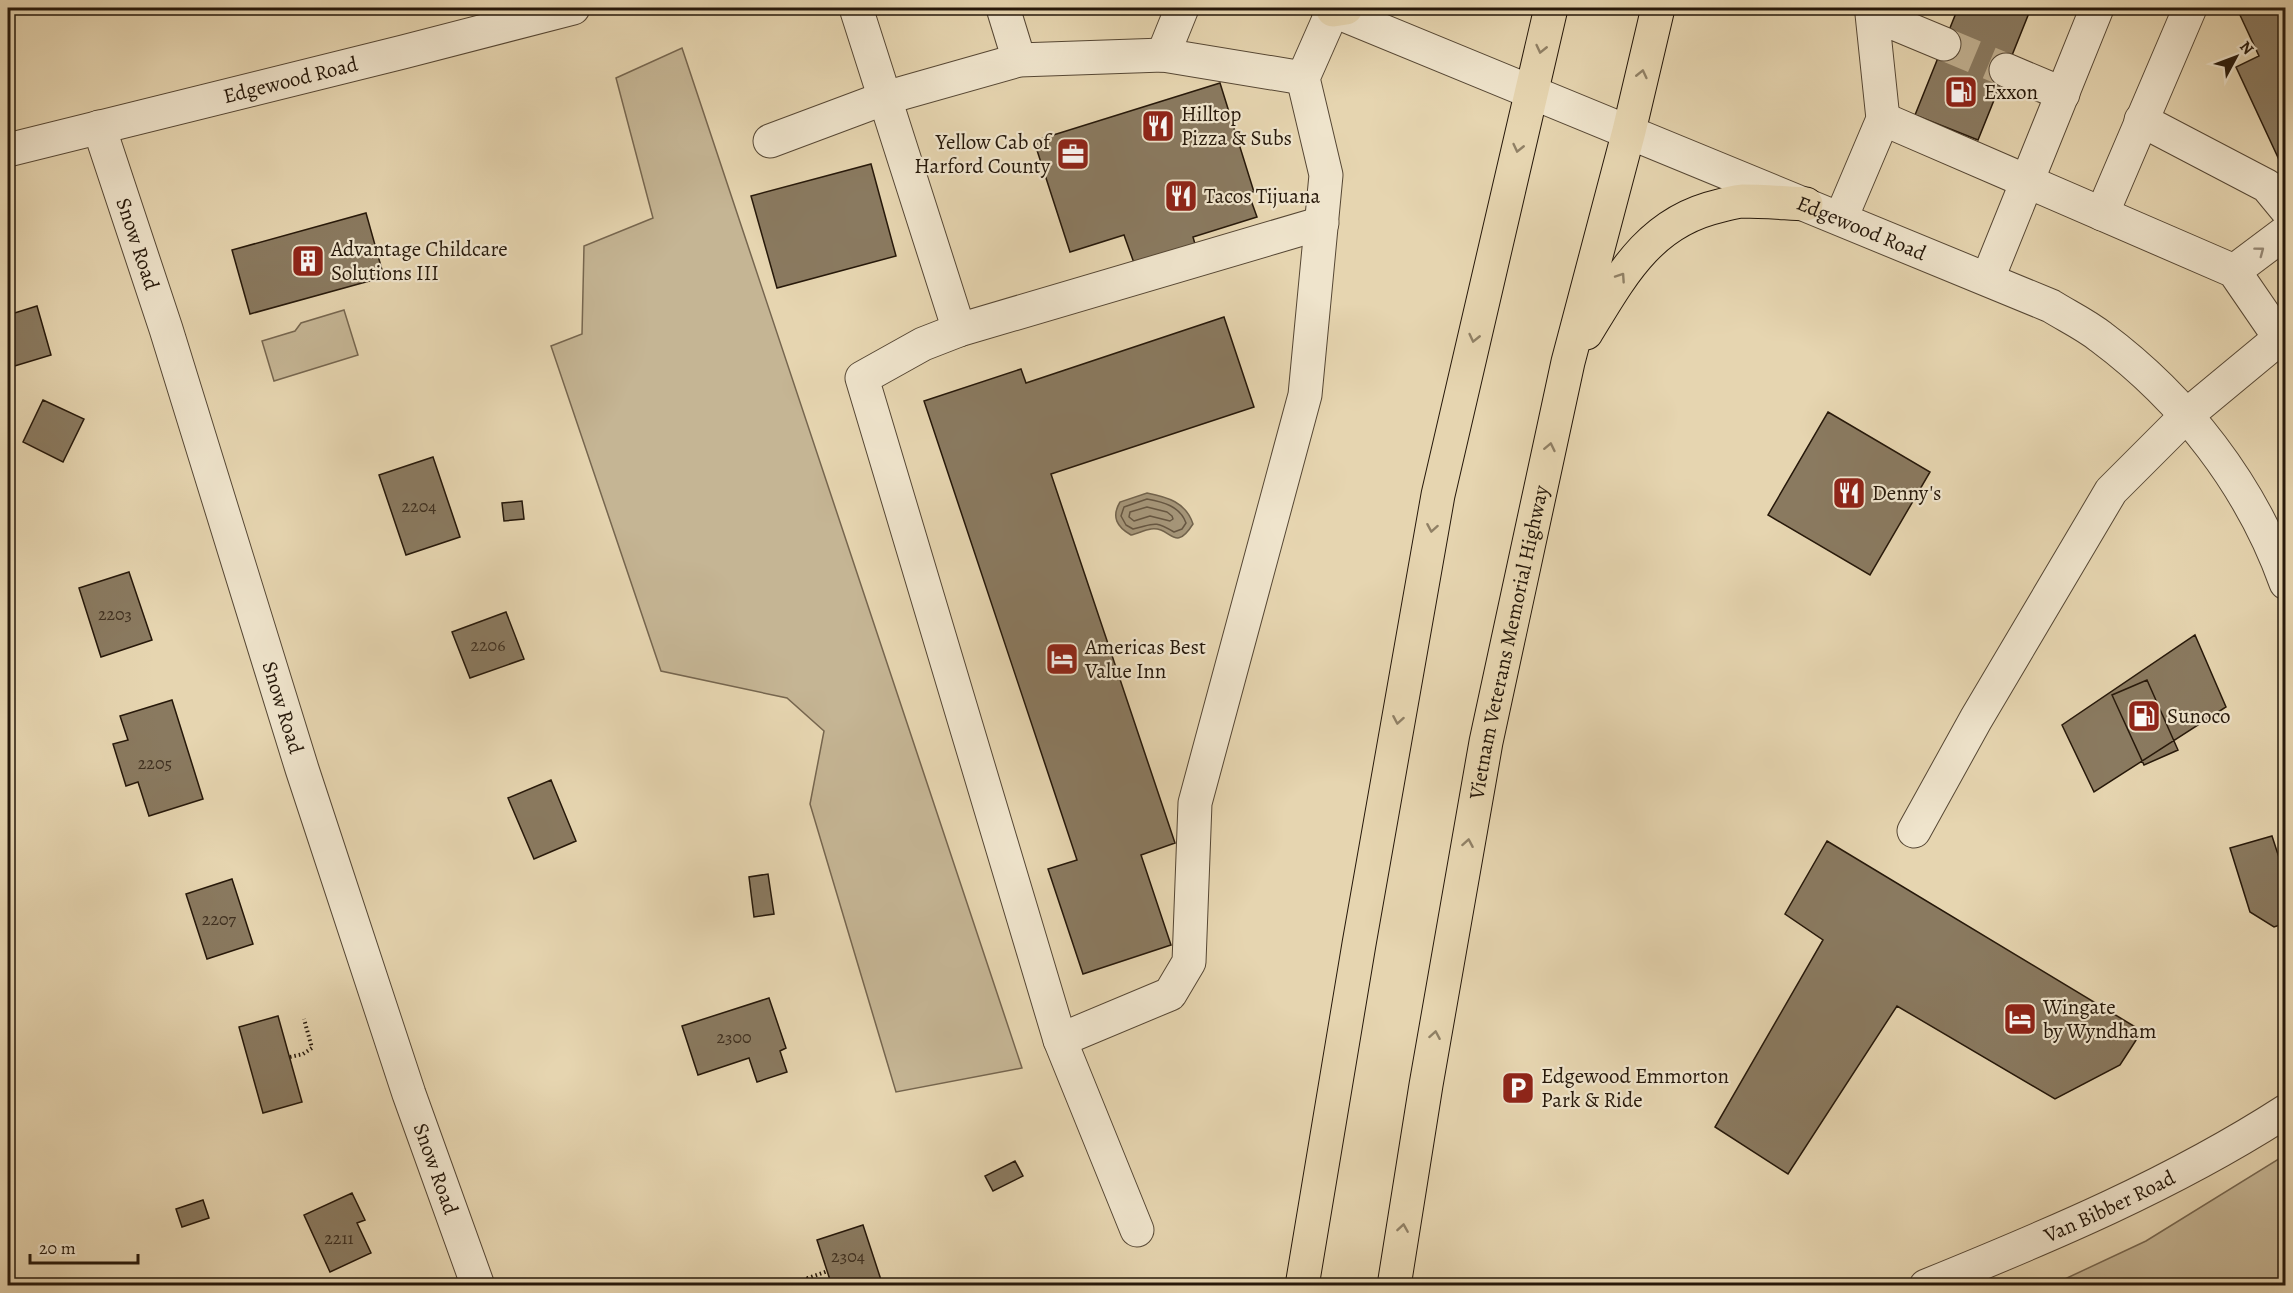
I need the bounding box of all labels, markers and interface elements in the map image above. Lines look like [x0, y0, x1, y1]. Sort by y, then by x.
north arrow [2206, 27, 2266, 87]
text: N [2234, 36, 2259, 60]
one-way arrow [1535, 44, 1548, 54]
street label: Edgewood Road [220, 50, 361, 110]
one-way arrow [1635, 70, 1648, 80]
fuel station icon: Exxon [1943, 74, 1979, 110]
place label: Exxon [1984, 78, 2038, 106]
place label: Hilltop Pizza & Subs [1181, 100, 1292, 152]
restaurant icon: Hilltop Pizza & Subs [1140, 108, 1176, 144]
place label: Yellow Cab of Harford County [914, 128, 1053, 180]
office icon: Yellow Cab of Harford County [1055, 136, 1091, 172]
one-way arrow [1513, 143, 1526, 153]
restaurant icon: Tacos Tijuana [1163, 178, 1199, 214]
place label: Tacos Tijuana [1204, 182, 1321, 210]
street label: Edgewood Road [1792, 189, 1931, 267]
street label: Snow Road [109, 194, 166, 294]
place label: Advantage Childcare Solutions III [330, 235, 508, 287]
building icon: Advantage Childcare Solutions III [290, 243, 326, 279]
one-way arrow [2253, 248, 2264, 259]
one-way arrow [1614, 273, 1625, 284]
one-way arrow [1468, 333, 1481, 343]
one-way arrow [1542, 442, 1555, 452]
restaurant icon: Denny's [1831, 475, 1867, 511]
place label: Denny's [1872, 479, 1942, 507]
street label: Vietnam Veterans Memorial Highway [1462, 482, 1555, 802]
house number: 2204 [402, 494, 436, 518]
one-way arrow [1426, 523, 1439, 533]
house number: 2203 [98, 602, 132, 626]
house number: 2206 [470, 633, 506, 657]
place label: Americas Best Value Inn [1084, 633, 1206, 685]
hotel icon: Americas Best Value Inn [1044, 641, 1080, 677]
street label: Snow Road [256, 658, 311, 758]
fuel station icon: Sunoco [2126, 698, 2162, 734]
place label: Sunoco [2167, 702, 2231, 730]
one-way arrow [1392, 715, 1405, 725]
house number: 2205 [138, 751, 172, 775]
one-way arrow [1462, 839, 1474, 848]
house number: 2207 [202, 907, 237, 931]
place label: Wingate by Wyndham [2042, 993, 2156, 1045]
hotel icon: Wingate by Wyndham [2002, 1001, 2038, 1037]
house number: 2300 [716, 1025, 752, 1049]
one-way arrow [1428, 1031, 1441, 1041]
place label: Edgewood Emmorton Park & Ride [1541, 1062, 1729, 1114]
parking icon: Edgewood Emmorton Park & Ride [1500, 1070, 1536, 1106]
street label: Snow Road [407, 1119, 465, 1219]
street label: Van Bibber Road [2039, 1163, 2180, 1249]
one-way arrow [1396, 1223, 1409, 1233]
house number: 2211 [324, 1226, 354, 1250]
scale bar [30, 1227, 138, 1265]
text: 20 m [39, 1236, 76, 1260]
house number: 2304 [831, 1244, 865, 1268]

